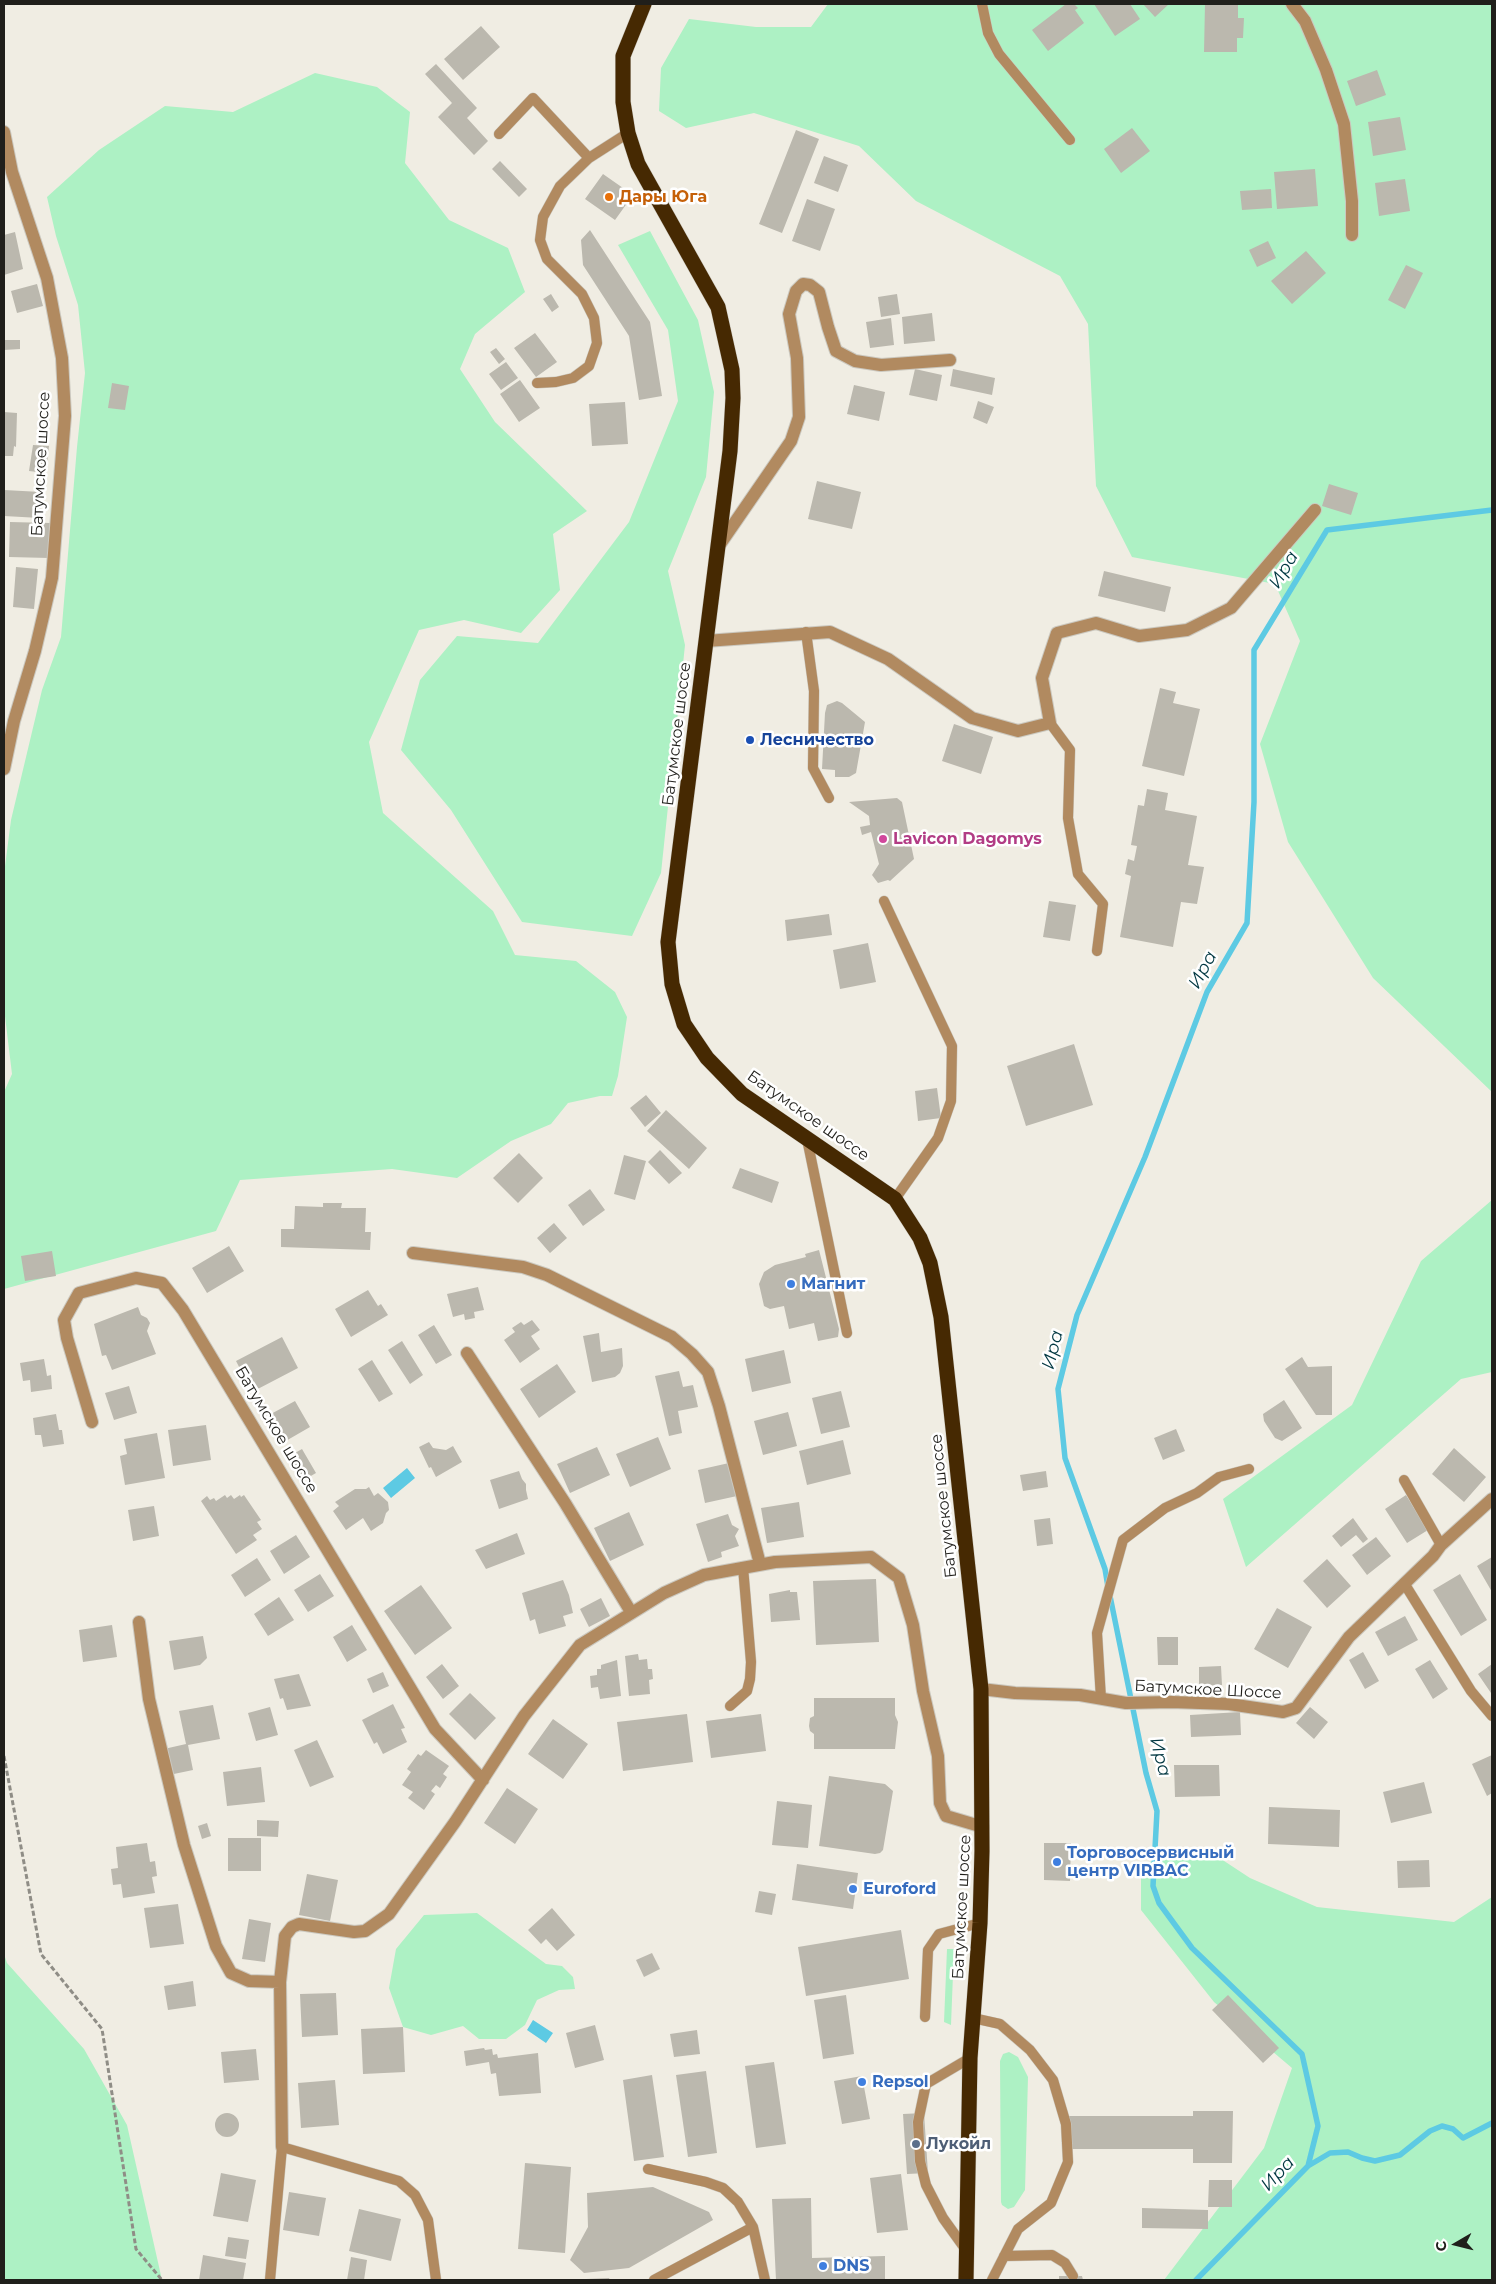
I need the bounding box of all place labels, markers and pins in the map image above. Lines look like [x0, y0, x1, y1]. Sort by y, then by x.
place label: Дары Юга [619, 187, 707, 207]
marker: Дары Юга [603, 191, 615, 203]
place label: Лесничество [760, 730, 874, 750]
marker: Лесничество [744, 734, 756, 746]
place label: Lavicon Dagomys [893, 829, 1042, 849]
marker: Lavicon Dagomys [877, 833, 889, 845]
place label: Магнит [801, 1274, 865, 1294]
marker: Магнит [785, 1278, 797, 1290]
place label: Торговосервисный центр VIRBAC [1067, 1843, 1234, 1881]
marker: Торговосервисный центр VIRBAC [1051, 1856, 1063, 1868]
place label: Euroford [863, 1879, 936, 1899]
marker: Euroford [847, 1883, 859, 1895]
place label: Repsol [872, 2072, 929, 2092]
marker: Repsol [856, 2076, 868, 2088]
place label: Лукойл [926, 2134, 991, 2154]
marker: Лукойл [910, 2138, 922, 2150]
place label: DNS [833, 2256, 869, 2276]
marker: DNS [817, 2260, 829, 2272]

